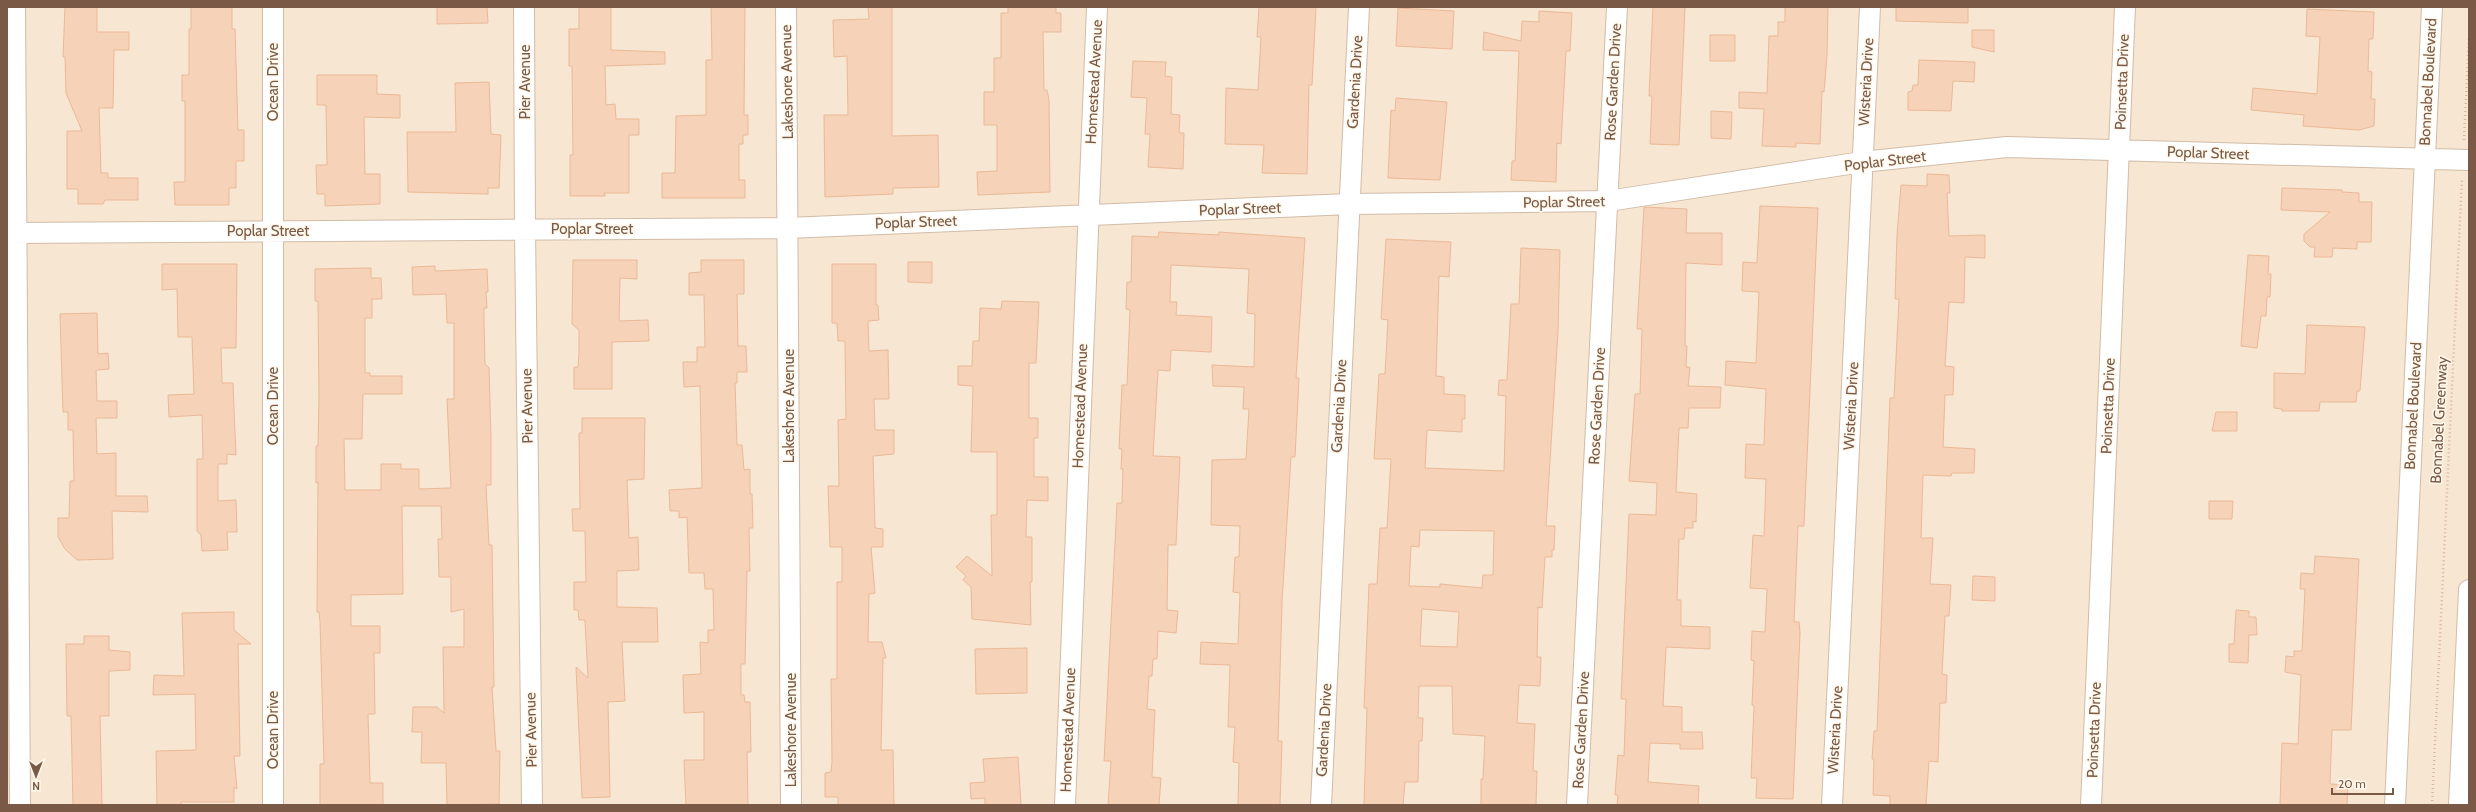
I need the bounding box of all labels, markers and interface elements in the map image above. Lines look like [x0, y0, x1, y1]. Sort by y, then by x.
street label: Bonnabel Boulevard [2416, 18, 2440, 146]
street label: Homestead Avenue [1082, 19, 1106, 145]
street label: Rose Garden Drive [1601, 23, 1625, 141]
street label: Lakeshore Avenue [777, 24, 797, 139]
street label: Poinsetta Drive [2111, 33, 2133, 130]
street label: Gardenia Drive [1344, 34, 1366, 129]
street label: Wisteria Drive [1855, 37, 1877, 127]
street label: Ocean Drive [264, 42, 282, 121]
street label: Pier Avenue [516, 44, 534, 120]
street label: Poplar Street [2167, 143, 2249, 163]
street label: Poplar Street [1843, 147, 1927, 175]
street label: Poplar Street [1523, 192, 1605, 212]
street label: Poplar Street [1199, 199, 1281, 219]
street label: Poplar Street [875, 212, 957, 232]
street label: Poplar Street [551, 220, 633, 238]
street label: Poplar Street [227, 222, 309, 240]
street label: Bonnabel Boulevard [2401, 342, 2425, 470]
street label: Homestead Avenue [1069, 343, 1091, 469]
street label: Rose Garden Drive [1585, 347, 1609, 465]
street label: Lakeshore Avenue [780, 348, 798, 463]
street label: Bonnabel Greenway [2427, 355, 2451, 484]
street label: Poinsetta Drive [2097, 357, 2119, 454]
street label: Gardenia Drive [1328, 358, 1350, 453]
street label: Wisteria Drive [1840, 361, 1862, 451]
street label: Ocean Drive [264, 366, 282, 445]
street label: Pier Avenue [517, 368, 537, 444]
street label: Homestead Avenue [1057, 667, 1079, 793]
street label: Rose Garden Drive [1569, 671, 1593, 789]
street label: Lakeshore Avenue [782, 672, 800, 787]
street label: Poinsetta Drive [2083, 681, 2105, 778]
street label: Gardenia Drive [1313, 682, 1335, 777]
street label: Wisteria Drive [1824, 685, 1846, 775]
street label: Ocean Drive [264, 690, 282, 769]
street label: Pier Avenue [521, 692, 541, 768]
north arrow [16, 756, 56, 796]
scale bar [2332, 770, 2393, 796]
text: 20 m [2338, 776, 2366, 791]
text: N [32, 779, 40, 793]

